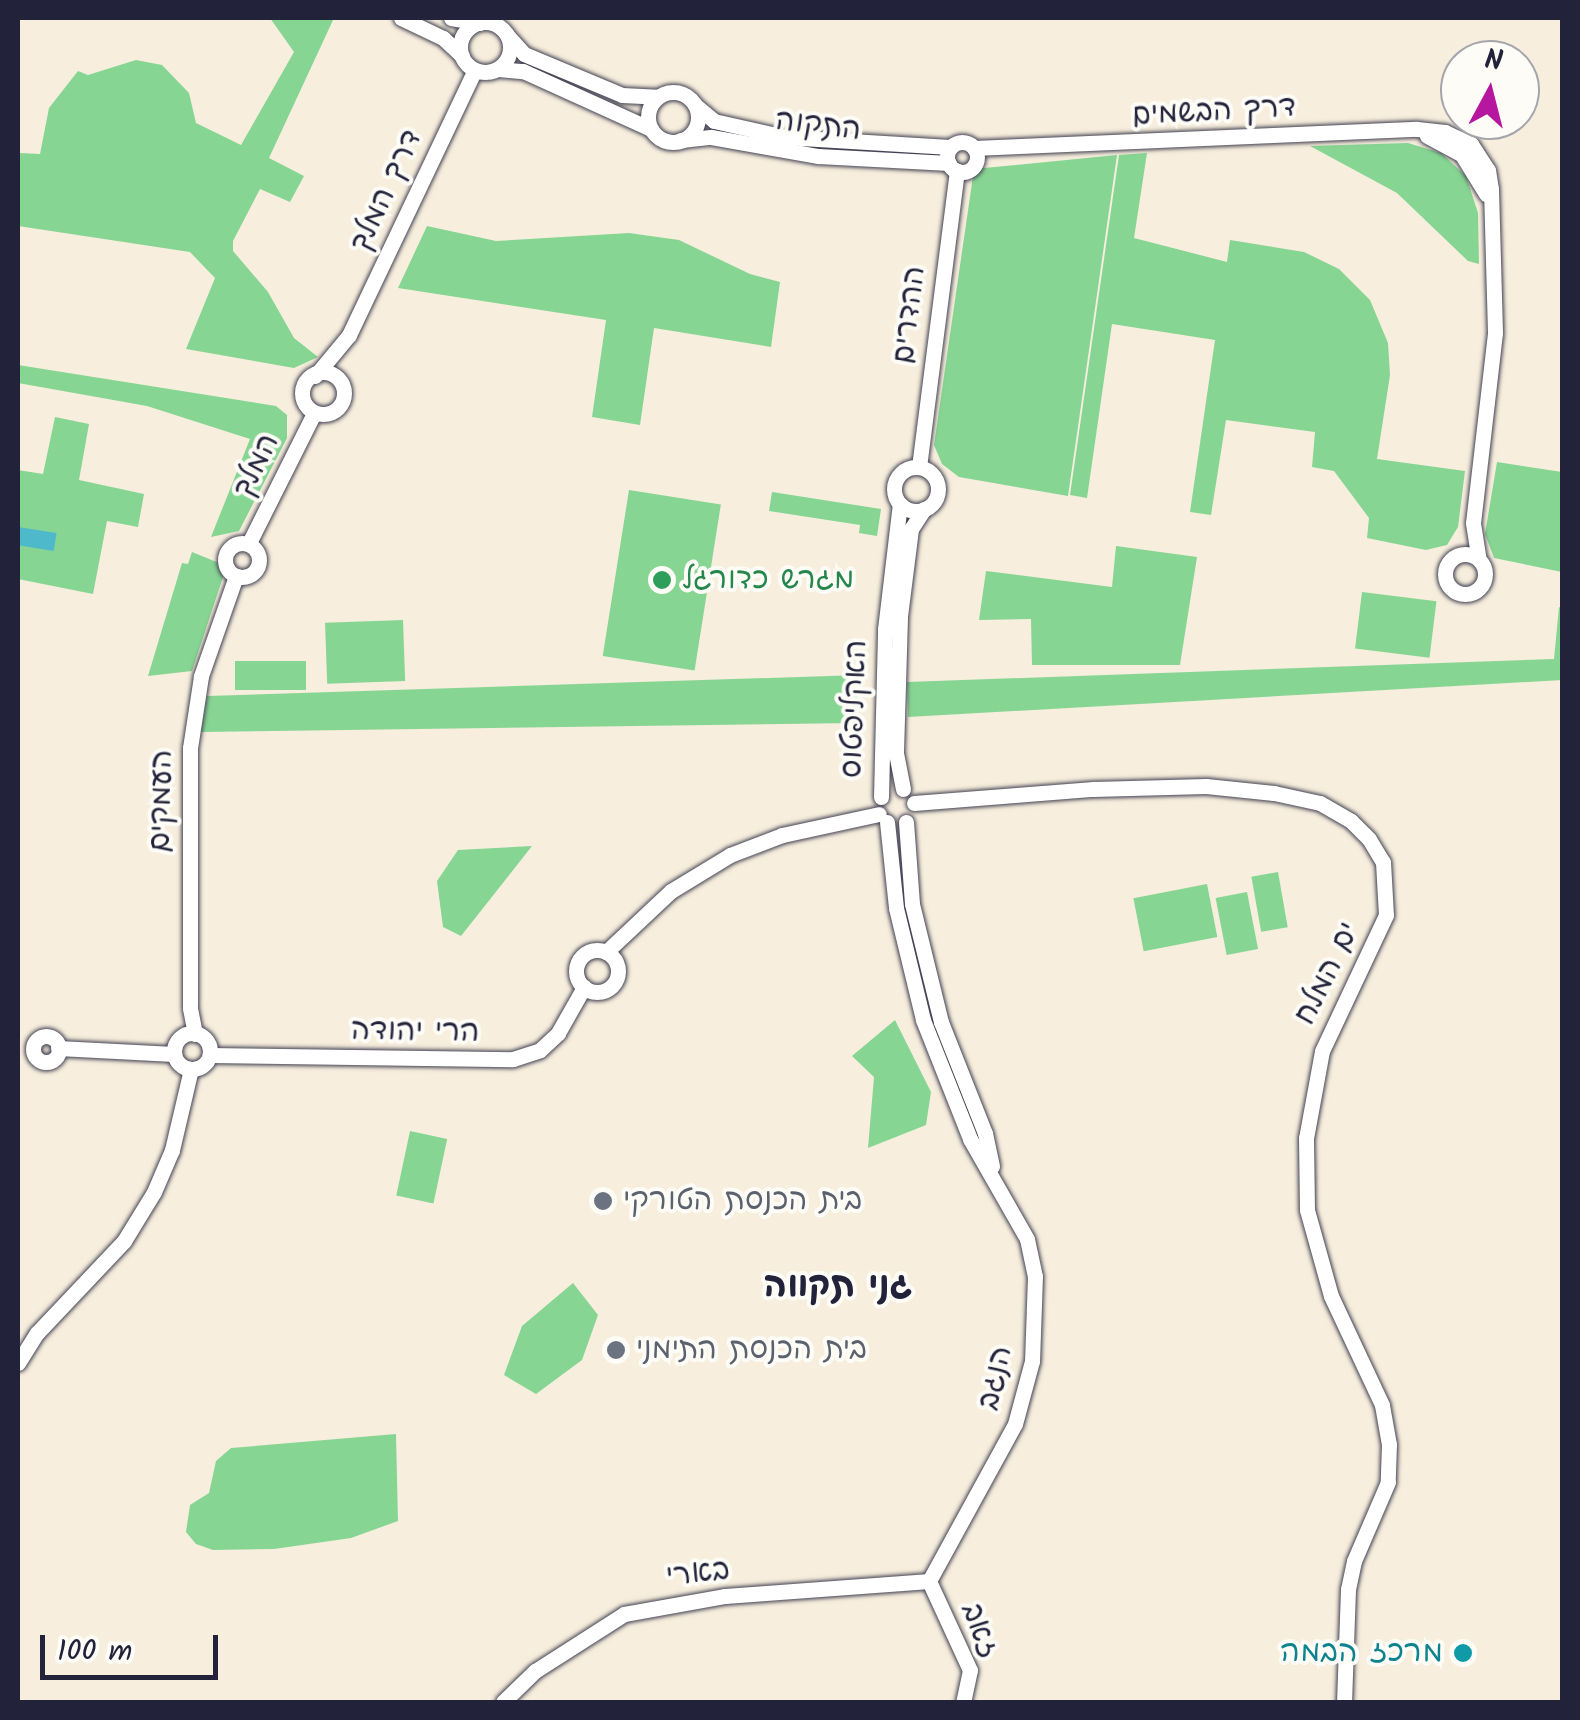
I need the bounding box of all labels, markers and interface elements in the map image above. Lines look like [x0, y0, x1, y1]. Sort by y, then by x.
text: N [1482, 38, 1505, 85]
north arrow [1440, 40, 1540, 140]
street label: דרך הבשמים [1131, 90, 1297, 134]
street label: התקוה [773, 103, 863, 149]
street label: דרך המלך [343, 124, 431, 258]
street label: ההדרים [886, 264, 934, 366]
street label: המלך [226, 428, 288, 504]
place label: מגרש כדורגל [682, 562, 854, 598]
marker: מגרש כדורגל [651, 569, 673, 591]
street label: האקליפטוס [835, 639, 875, 779]
street label: העמקים [143, 749, 181, 853]
street label: ים המלח [1288, 917, 1368, 1031]
street label: הרי יהודה [350, 1013, 480, 1051]
place label: בית הכנסת הטורקי [623, 1183, 862, 1219]
marker: בית הכנסת הטורקי [592, 1190, 614, 1212]
district label: גני תקווה [764, 1266, 912, 1308]
place label: בית הכנסת התימני [636, 1332, 867, 1368]
marker: בית הכנסת התימני [605, 1339, 627, 1361]
street label: הנגב [971, 1342, 1021, 1414]
street label: בארי [664, 1552, 732, 1596]
street label: זאב [952, 1598, 1006, 1664]
scale bar [45, 1615, 222, 1677]
text: 100 m [57, 1628, 132, 1676]
place label: מרכז הבמה [1280, 1635, 1443, 1671]
marker: מרכז הבמה [1452, 1642, 1474, 1664]

